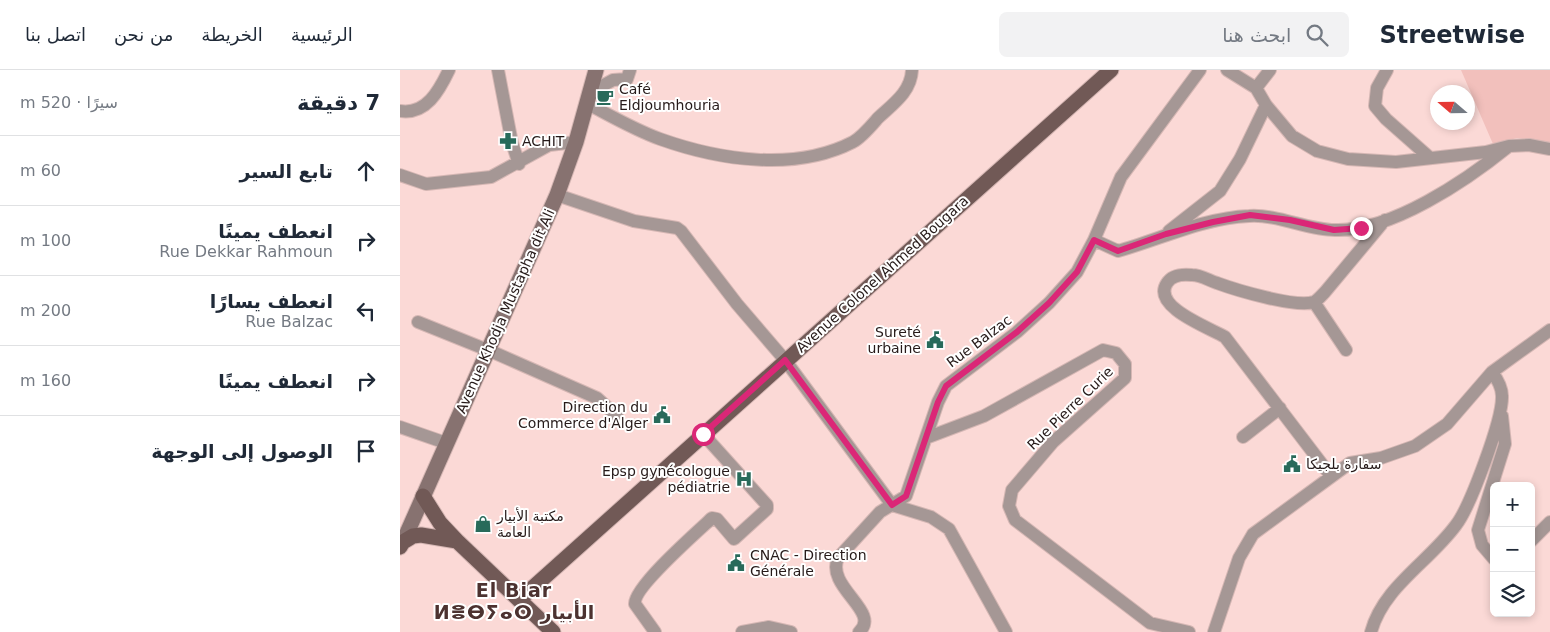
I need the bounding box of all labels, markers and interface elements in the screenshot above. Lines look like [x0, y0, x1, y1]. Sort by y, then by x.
search box [999, 12, 1349, 57]
icon: search [1303, 21, 1331, 49]
text: Streetwise [1379, 21, 1525, 49]
text: اتصل بنا [25, 24, 86, 45]
text: من نحن [114, 24, 173, 45]
text: الخريطة [201, 24, 263, 45]
text: الرئيسية [291, 24, 353, 45]
text: ابحث هنا [1222, 24, 1291, 46]
place label: Café Eldjoumhouria [619, 81, 720, 113]
north arrow [1430, 85, 1475, 130]
cafe icon: Café Eldjoumhouria [595, 87, 615, 107]
text: 7 دقيقة [297, 91, 380, 115]
text: سيرًا · 520 m [20, 93, 118, 112]
pharmacy icon: ACHIT [498, 131, 518, 151]
place label: ACHIT [522, 133, 565, 149]
icon: ahead [352, 157, 380, 185]
text: تابع السير [239, 160, 333, 182]
text: 60 m [20, 161, 61, 180]
street label: Avenue Colonel Ahmed Bougara [793, 192, 971, 356]
street label: Avenue Khodja Mustapha dit Ali [453, 206, 557, 416]
route end [1350, 217, 1373, 240]
text: انعطف يمينًا [218, 220, 333, 242]
icon: right [352, 227, 380, 255]
text: 100 m [20, 231, 71, 250]
text: Rue Dekkar Rahmoun [159, 242, 333, 261]
text: انعطف يسارًا [210, 290, 333, 312]
icon: left [352, 297, 380, 325]
text: 200 m [20, 301, 71, 320]
text: Rue Balzac [245, 312, 333, 331]
street label: Rue Balzac [944, 312, 1014, 370]
place label: Sureté urbaine [868, 324, 921, 356]
public building icon: Sureté urbaine [925, 330, 945, 350]
street label: Rue Pierre Curie [1024, 363, 1116, 453]
icon: right [352, 367, 380, 395]
text: انعطف يمينًا [218, 370, 333, 392]
text: 160 m [20, 371, 71, 390]
place label: Direction du Commerce d'Alger [518, 399, 648, 431]
public building icon: Direction du Commerce d'Alger [652, 405, 672, 425]
route start [692, 423, 715, 446]
icon: arrive [352, 437, 380, 465]
text: الوصول إلى الوجهة [151, 440, 333, 462]
public building icon: سفارة بلجيكا [1282, 454, 1302, 474]
place label: سفارة بلجيكا [1306, 456, 1381, 473]
place label: Epsp gynécologue pédiatrie [602, 463, 730, 495]
hospital icon: Epsp gynécologue pédiatrie [734, 469, 754, 489]
map controls [1490, 482, 1535, 617]
button: + [1490, 482, 1535, 527]
place label: مكتبة الأبيار العامة [496, 507, 564, 540]
shop icon: مكتبة الأبيار العامة [473, 514, 493, 534]
button: − [1490, 527, 1535, 572]
place label: CNAC - Direction Générale [750, 547, 867, 579]
public building icon: CNAC - Direction Générale [726, 553, 746, 573]
button: layers [1490, 572, 1535, 617]
district label: El Biar ⵍⴻⴱⵢⴰⵔ الأبيار [434, 579, 594, 624]

